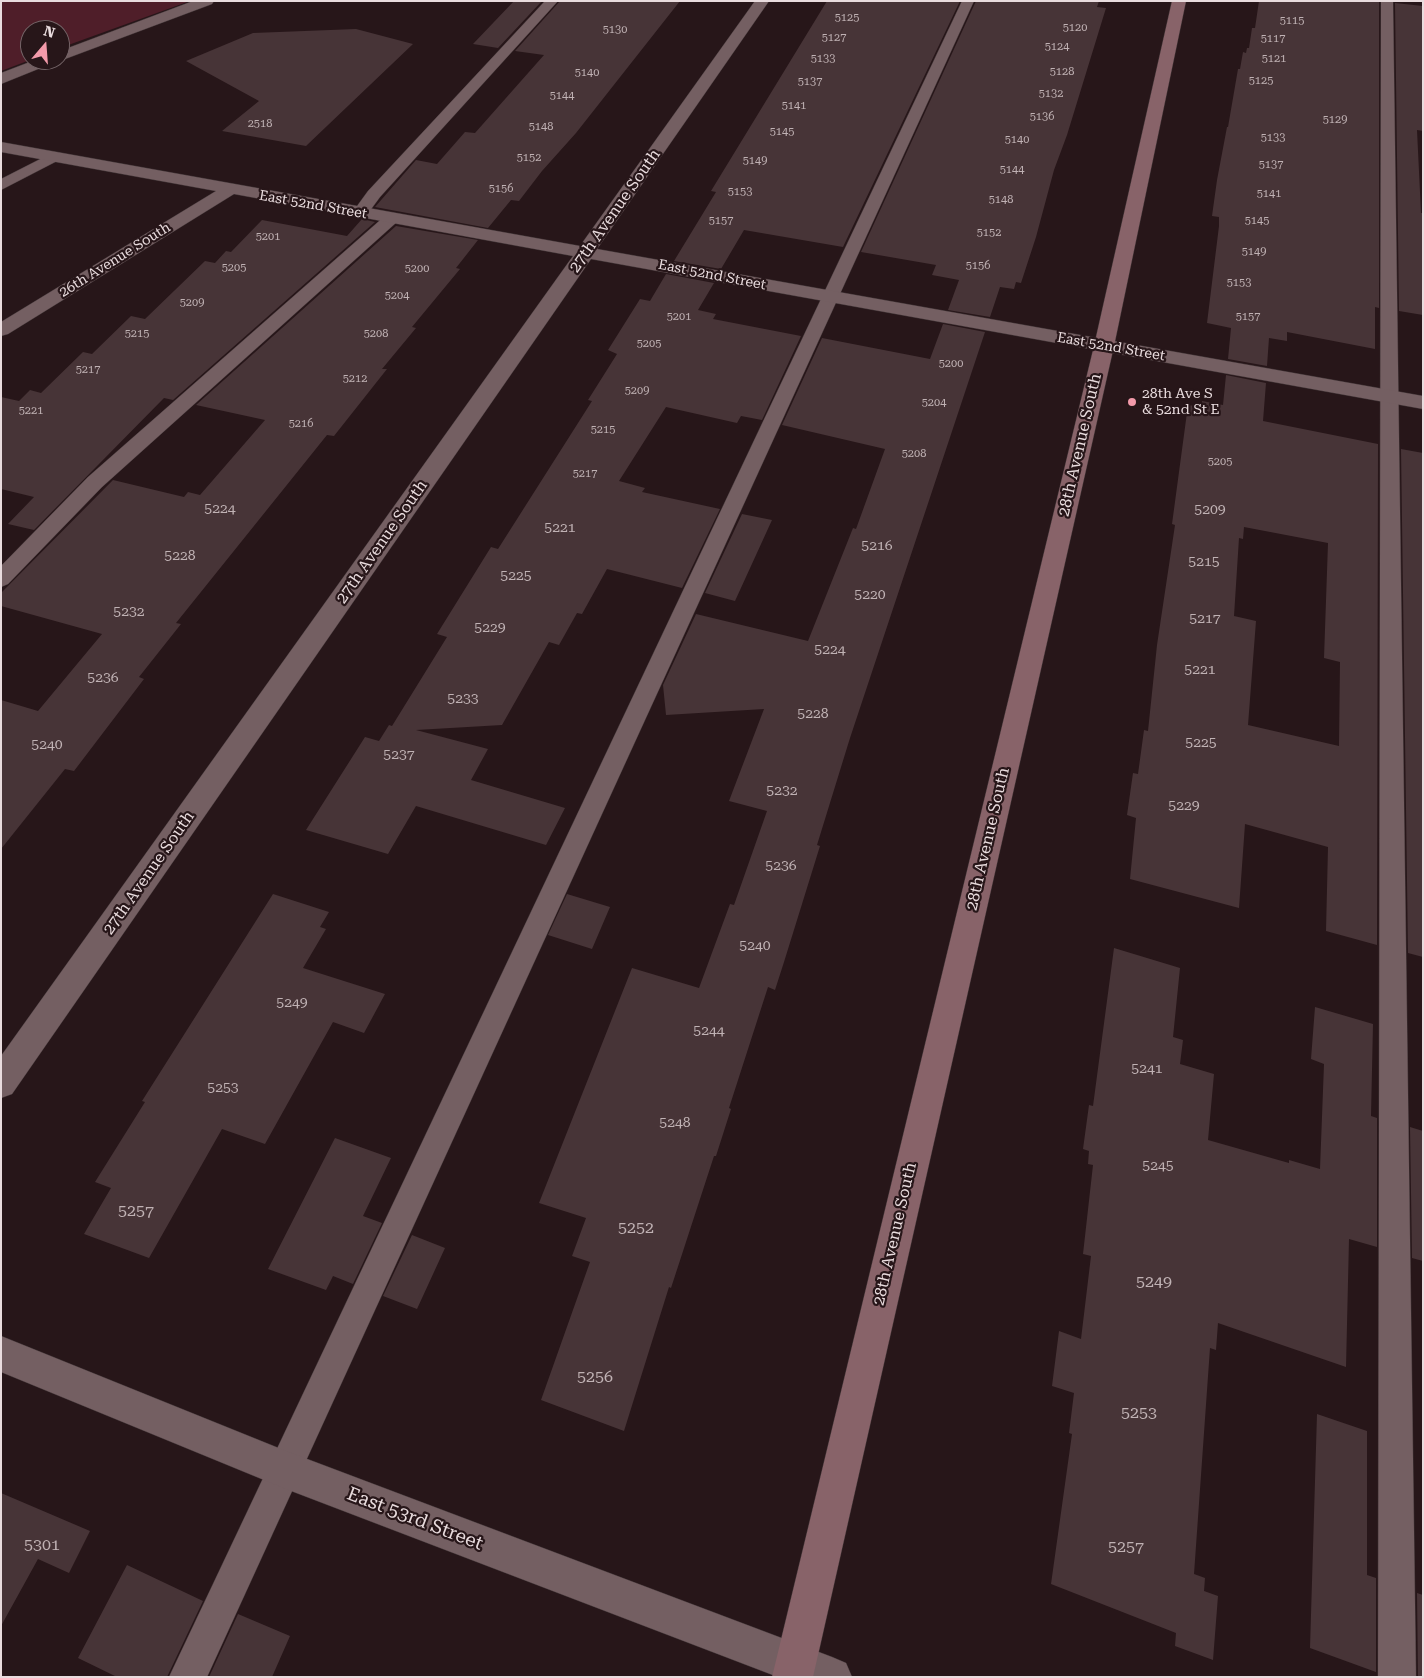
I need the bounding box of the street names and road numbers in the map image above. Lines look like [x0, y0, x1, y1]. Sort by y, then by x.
street label: 27th Avenue South [565, 146, 665, 276]
street label: East 52nd Street [258, 187, 368, 223]
street label: 26th Avenue South [56, 219, 174, 301]
street label: East 52nd Street [657, 256, 767, 294]
street label: East 52nd Street [1056, 329, 1166, 365]
street label: 28th Avenue South [1054, 372, 1106, 518]
street label: 27th Avenue South [332, 477, 432, 607]
street label: 28th Avenue South [962, 766, 1014, 912]
street label: 27th Avenue South [99, 808, 199, 938]
street label: 28th Avenue South [869, 1161, 921, 1307]
street label: East 53rd Street [344, 1483, 486, 1555]

